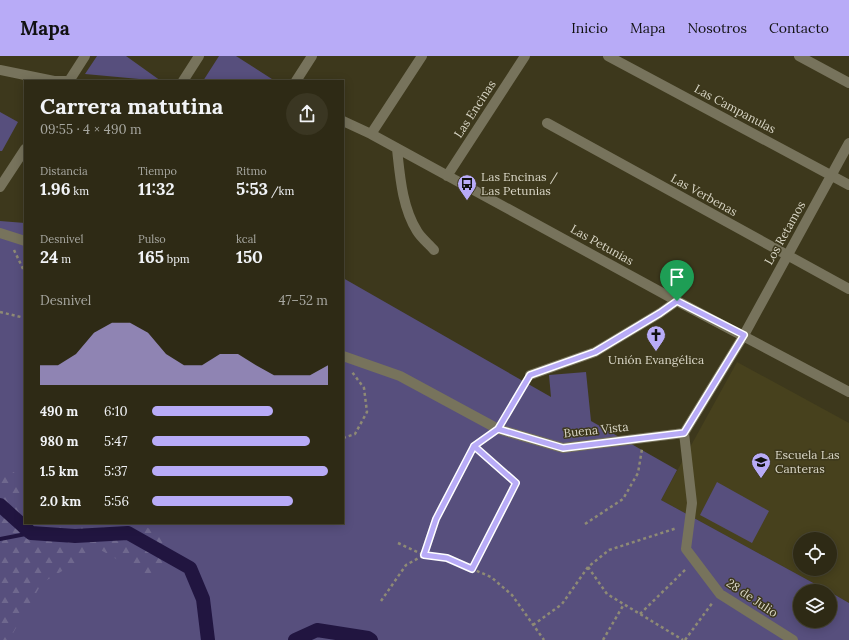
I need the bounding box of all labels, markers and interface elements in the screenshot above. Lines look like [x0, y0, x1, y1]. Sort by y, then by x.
text: Mapa [20, 16, 70, 40]
text: Inicio [571, 19, 608, 37]
text: Mapa [630, 19, 666, 37]
text: Nosotros [688, 19, 747, 37]
text: Contacto [769, 19, 829, 37]
street label: Las Encinas [450, 77, 499, 140]
street label: Las Campanulas [692, 81, 779, 137]
text: Carrera matutina [40, 92, 223, 120]
button: share [286, 93, 328, 135]
text: 09:55 · 4 × 490 m [40, 121, 142, 138]
text: Distancia [40, 164, 88, 178]
text: Tiempo [138, 164, 177, 178]
text: Ritmo [236, 164, 267, 178]
place label: Las Encinas / Las Petunias [481, 169, 559, 198]
street label: Las Verbenas [668, 170, 740, 219]
bus stop icon: Las Encinas / Las Petunias [456, 173, 478, 201]
text: 1.96 [40, 178, 70, 200]
text: 11:32 [138, 178, 175, 200]
text: 5:53 [236, 178, 268, 200]
text: km [70, 184, 89, 198]
text: /km [268, 184, 294, 198]
street label: Los Retamos [761, 198, 808, 267]
street label: Las Petunias [568, 221, 637, 268]
text: Desnivel [40, 232, 83, 246]
text: Pulso [138, 232, 166, 246]
text: kcal [236, 232, 256, 246]
text: 24 [40, 246, 58, 268]
text: 165 [138, 246, 164, 268]
text: 150 [236, 246, 263, 268]
text: m [58, 252, 71, 266]
text: bpm [164, 252, 190, 266]
pin [660, 260, 694, 301]
icon: arrive [666, 266, 688, 288]
text: Desnivel [40, 292, 91, 309]
text: 47–52 m [278, 292, 328, 309]
church icon: Unión Evangélica [645, 324, 667, 352]
place label: Unión Evangélica [608, 352, 704, 367]
text: 490 m [40, 403, 78, 420]
text: 6:10 [104, 403, 128, 420]
street label: Buena Vista [563, 419, 629, 440]
text: 980 m [40, 433, 79, 450]
text: 5:47 [104, 433, 127, 450]
place label: Escuela Las Canteras [775, 447, 840, 476]
school or university icon: Escuela Las Canteras [750, 451, 772, 479]
text: 1.5 km [40, 463, 78, 480]
text: 5:37 [104, 463, 127, 480]
text: 2.0 km [40, 493, 81, 510]
text: 5:56 [104, 493, 129, 510]
map controls [793, 532, 837, 628]
button: locate [793, 532, 837, 576]
street label: 28 de Julio [724, 575, 781, 620]
button: layers [793, 584, 837, 628]

